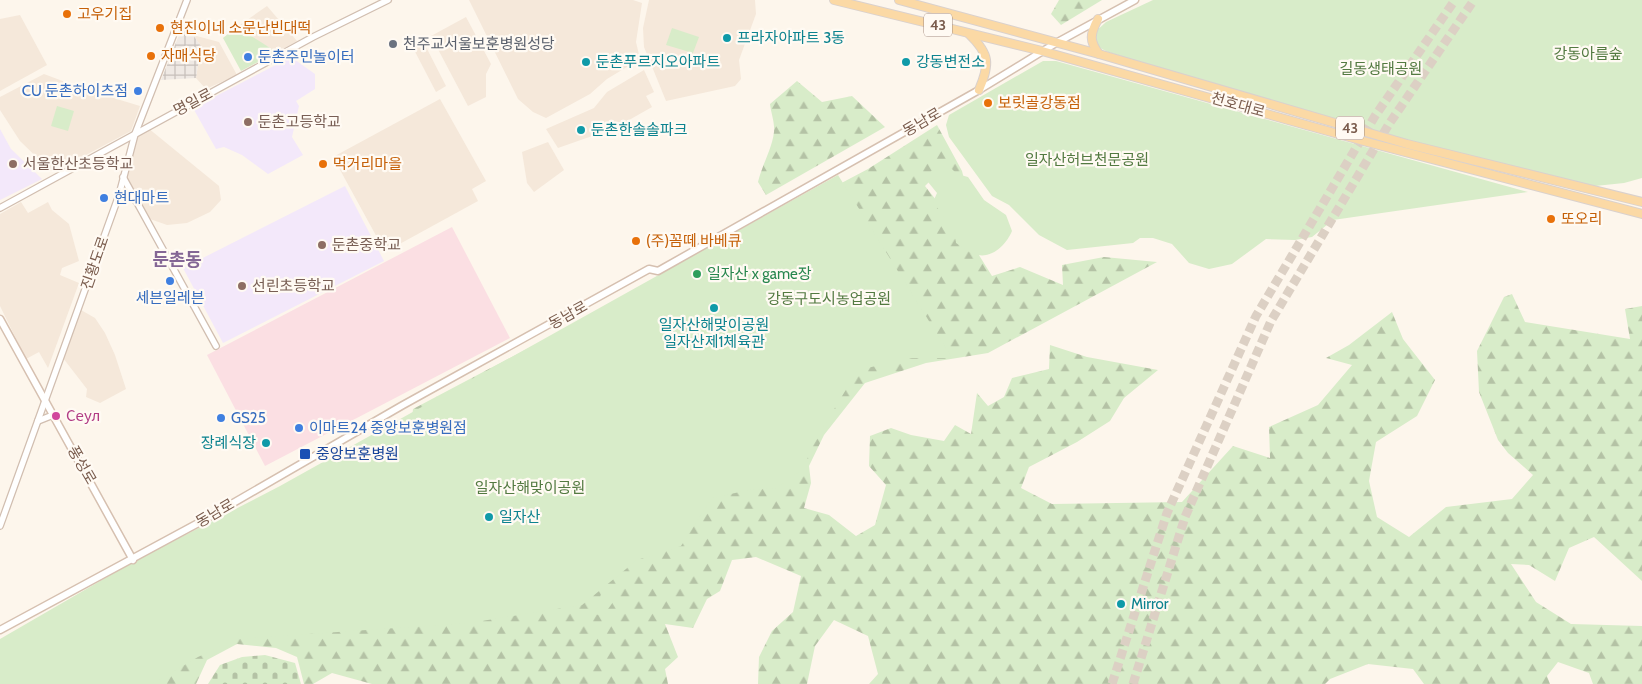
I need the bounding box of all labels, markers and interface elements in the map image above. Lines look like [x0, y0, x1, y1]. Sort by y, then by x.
place label: 고우기집 [77, 5, 132, 23]
marker: 고우기집 [61, 8, 73, 20]
road number: 43 [924, 14, 952, 36]
place label: 현진이네 소문난빈대떡 [170, 19, 311, 37]
marker: 현진이네 소문난빈대떡 [154, 22, 166, 34]
place label: 프라자아파트 3동 [737, 29, 845, 47]
marker: 프라자아파트 3동 [721, 32, 733, 44]
place label: 천주교서울보훈병원성당 [403, 35, 555, 53]
marker: 천주교서울보훈병원성당 [387, 38, 399, 50]
park label: 강동아름숲 [1553, 45, 1623, 63]
place label: 자매식당 [161, 47, 216, 65]
place label: 둔촌주민놀이터 [258, 48, 355, 66]
marker: 자매식당 [145, 50, 157, 62]
marker: 둔촌주민놀이터 [242, 51, 254, 63]
place label: 둔촌푸르지오아파트 [596, 53, 720, 71]
place label: 강동변전소 [916, 53, 985, 71]
marker: 둔촌푸르지오아파트 [580, 56, 592, 68]
marker: 강동변전소 [900, 56, 912, 68]
park label: 길동생태공원 [1340, 60, 1422, 78]
place label: CU 둔촌하이츠점 [22, 82, 128, 100]
street label: 명일로 [170, 84, 216, 120]
marker: CU 둔촌하이츠점 [132, 85, 144, 97]
street label: 천호대로 [1209, 89, 1267, 121]
place label: 보릿골강동점 [998, 94, 1081, 112]
marker: 보릿골강동점 [982, 97, 994, 109]
street label: 동남로 [900, 104, 944, 140]
place label: 둔촌고등학교 [258, 113, 341, 131]
marker: 둔촌고등학교 [242, 116, 254, 128]
road number: 43 [1336, 116, 1364, 140]
place label: 둔촌한솔솔파크 [591, 121, 688, 139]
marker: 둔촌한솔솔파크 [575, 124, 587, 136]
park label: 일자산허브천문공원 [1025, 151, 1149, 169]
place label: 서울한산초등학교 [23, 155, 133, 173]
place label: 먹거리마을 [333, 155, 402, 173]
marker: 서울한산초등학교 [7, 158, 19, 170]
marker: 먹거리마을 [317, 158, 329, 170]
place label: 현대마트 [114, 189, 169, 207]
marker: 현대마트 [98, 192, 110, 204]
place label: 또오리 [1561, 210, 1602, 228]
marker: 또오리 [1545, 213, 1557, 225]
place label: (주)꼼떼 바베큐 [646, 232, 742, 250]
street label: 진황도로 [78, 234, 112, 292]
marker: (주)꼼떼 바베큐 [630, 235, 642, 247]
place label: 둔촌중학교 [332, 236, 401, 254]
marker: 둔촌중학교 [316, 239, 328, 251]
district label: 둔촌동 [152, 249, 202, 271]
place label: 일자산 x game장 [707, 265, 812, 283]
marker: 일자산 x game장 [691, 268, 703, 280]
marker: 세븐일레븐 [164, 275, 176, 287]
place label: 선린초등학교 [252, 277, 335, 295]
marker: 선린초등학교 [236, 280, 248, 292]
place label: 세븐일레븐 [135, 289, 205, 307]
park label: 강동구도시농업공원 [767, 290, 891, 308]
street label: 동남로 [546, 297, 590, 333]
marker: 일자산해맞이공원 일자산제1체육관 [708, 302, 720, 314]
place label: 일자산해맞이공원 일자산제1체육관 [659, 316, 769, 351]
place label: Сеул [66, 407, 100, 425]
place label: GS25 [231, 409, 266, 427]
marker: Сеул [50, 410, 62, 422]
marker: GS25 [215, 412, 227, 424]
place label: 이마트24 중앙보훈병원점 [309, 419, 467, 437]
marker: 이마트24 중앙보훈병원점 [293, 422, 305, 434]
place label: 장례식장 [201, 434, 256, 452]
marker: 장례식장 [260, 437, 272, 449]
street label: 풍성로 [64, 443, 100, 487]
place label: 중앙보훈병원 [316, 445, 399, 463]
marker: 중앙보훈병원 [298, 447, 312, 461]
park label: 일자산해맞이공원 [475, 479, 585, 497]
street label: 동남로 [193, 495, 237, 531]
place label: 일자산 [499, 508, 541, 526]
marker: 일자산 [483, 511, 495, 523]
place label: Mirror [1131, 595, 1169, 613]
marker: Mirror [1115, 598, 1127, 610]

